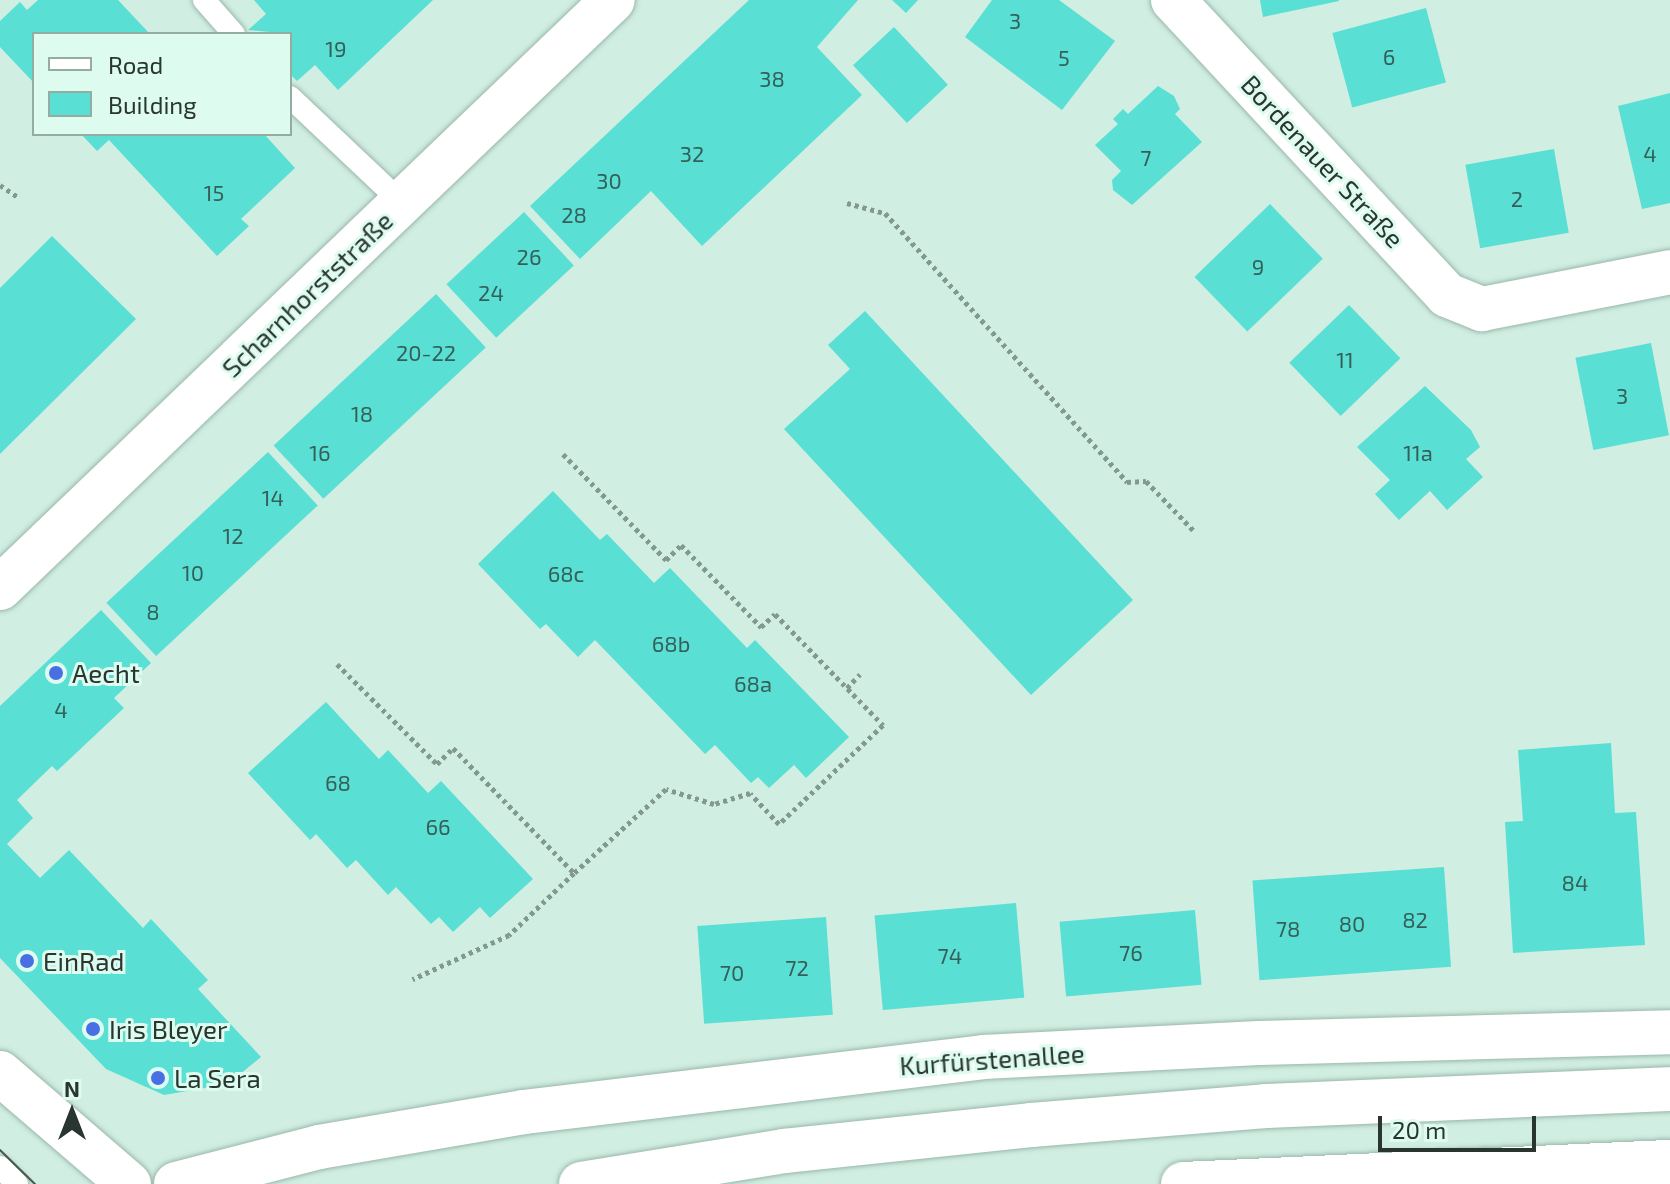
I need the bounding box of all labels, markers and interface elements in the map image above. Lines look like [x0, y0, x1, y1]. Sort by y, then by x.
house number: 3 [1009, 8, 1021, 34]
legend [32, 32, 292, 136]
house number: 19 [325, 36, 347, 62]
house number: 6 [1383, 44, 1395, 70]
house number: 5 [1058, 45, 1070, 71]
text: Road [108, 50, 163, 79]
house number: 38 [759, 66, 785, 92]
street label: Bordenauer Straße [1235, 68, 1411, 254]
text: Building [108, 90, 197, 119]
house number: 32 [680, 141, 704, 167]
house number: 4 [1643, 141, 1657, 167]
house number: 7 [1140, 145, 1152, 171]
house number: 30 [596, 168, 622, 194]
house number: 15 [204, 180, 224, 206]
house number: 2 [1511, 186, 1523, 212]
house number: 28 [561, 202, 587, 228]
street label: Scharnhorststraße [215, 205, 399, 383]
house number: 26 [517, 244, 541, 270]
house number: 9 [1252, 254, 1264, 280]
house number: 24 [478, 280, 504, 306]
house number: 20-22 [396, 340, 456, 366]
house number: 11 [1336, 347, 1354, 373]
house number: 3 [1616, 383, 1628, 409]
house number: 18 [351, 401, 373, 427]
house number: 16 [309, 440, 331, 466]
house number: 11a [1403, 440, 1433, 466]
house number: 14 [262, 485, 284, 511]
house number: 12 [222, 523, 244, 549]
house number: 10 [182, 560, 204, 586]
house number: 68c [548, 561, 584, 587]
house number: 8 [146, 599, 160, 625]
house number: 68b [652, 631, 690, 657]
place label: Aecht [72, 657, 140, 689]
marker: Aecht [47, 664, 65, 682]
house number: 68a [734, 671, 772, 697]
house number: 4 [54, 697, 68, 723]
house number: 68 [325, 770, 351, 796]
house number: 66 [425, 814, 451, 840]
house number: 84 [1562, 870, 1588, 896]
house number: 82 [1402, 907, 1428, 933]
house number: 80 [1339, 911, 1365, 937]
house number: 78 [1276, 916, 1300, 942]
house number: 76 [1119, 940, 1143, 966]
house number: 74 [938, 943, 962, 969]
place label: EinRad [43, 945, 124, 977]
marker: EinRad [18, 952, 36, 970]
house number: 72 [785, 955, 809, 981]
house number: 70 [720, 960, 744, 986]
place label: Iris Bleyer [109, 1013, 227, 1045]
marker: Iris Bleyer [84, 1020, 102, 1038]
street label: Kurfürstenallee [898, 1037, 1086, 1081]
place label: La Sera [174, 1062, 261, 1094]
marker: La Sera [149, 1069, 167, 1087]
north arrow [32, 1072, 112, 1152]
text: N [64, 1075, 80, 1101]
scale bar [1382, 1100, 1540, 1150]
text: 20 m [1392, 1115, 1446, 1144]

